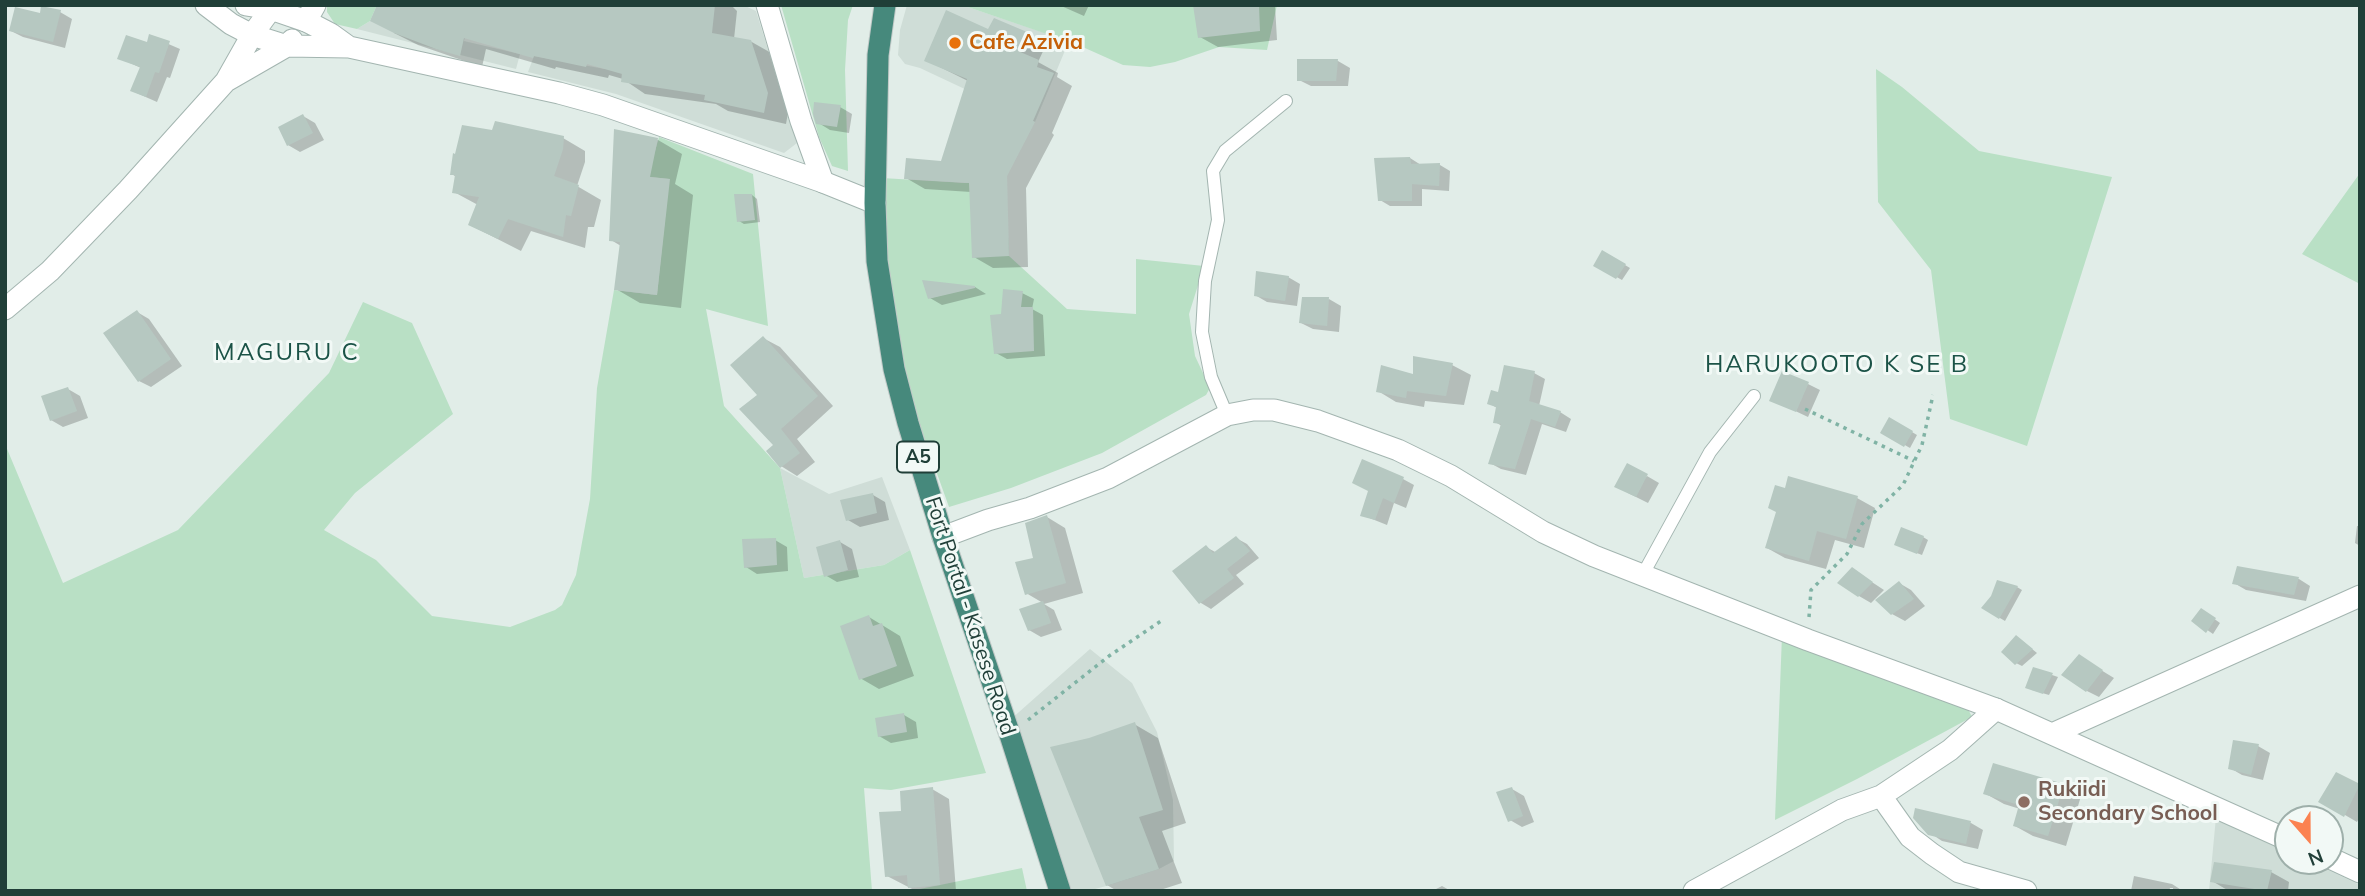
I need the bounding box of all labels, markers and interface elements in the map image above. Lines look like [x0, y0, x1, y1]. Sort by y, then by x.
place label: Cafe Azivia [969, 30, 1083, 56]
marker: Cafe Azivia [947, 35, 963, 51]
district label: MAGURU C [215, 339, 359, 367]
district label: HARUKOOTO K SE B [1707, 351, 1967, 379]
road number: A5 [897, 442, 939, 472]
street label: Fort Portal - Kasese Road [920, 494, 1020, 738]
place label: Rukiidi Secondary School [2038, 777, 2218, 827]
marker: Rukiidi Secondary School [2016, 794, 2032, 810]
north arrow [2274, 805, 2344, 875]
text: N [2305, 844, 2327, 872]

